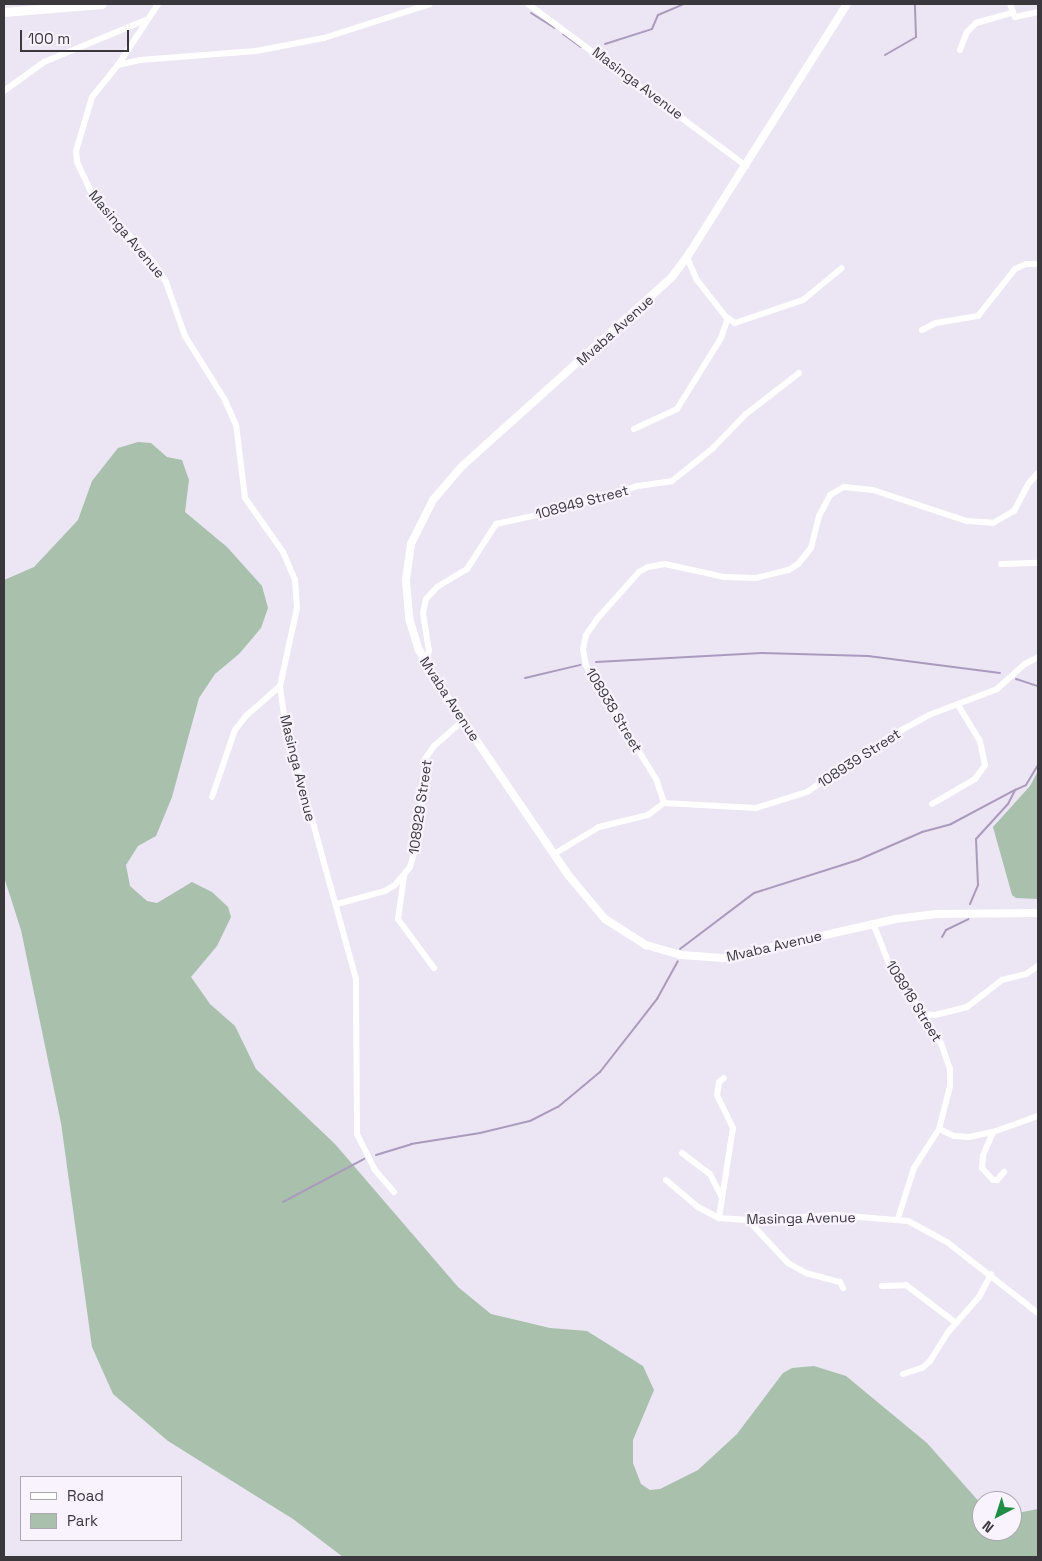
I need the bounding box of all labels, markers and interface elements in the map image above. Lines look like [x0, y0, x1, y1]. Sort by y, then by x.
scale bar [22, 20, 131, 52]
text: 100 m [28, 29, 70, 48]
street label: Masinga Avenue [589, 43, 687, 123]
street label: Masinga Avenue [85, 187, 169, 281]
street label: Mvaba Avenue [573, 291, 657, 369]
street label: 108949 Street [534, 481, 630, 523]
street label: Mvaba Avenue [416, 653, 484, 745]
street label: 108938 Street [582, 665, 646, 755]
street label: Masinga Avenue [277, 713, 319, 823]
street label: 108939 Street [814, 725, 904, 791]
street label: 108929 Street [405, 759, 435, 855]
street label: Mvaba Avenue [725, 927, 823, 965]
street label: 108918 Street [882, 957, 946, 1045]
street label: Masinga Avenue [746, 1209, 856, 1227]
legend [20, 1476, 182, 1541]
text: Road [67, 1486, 104, 1505]
north arrow [972, 1491, 1022, 1541]
text: Park [67, 1511, 98, 1530]
text: N [979, 1517, 997, 1537]

